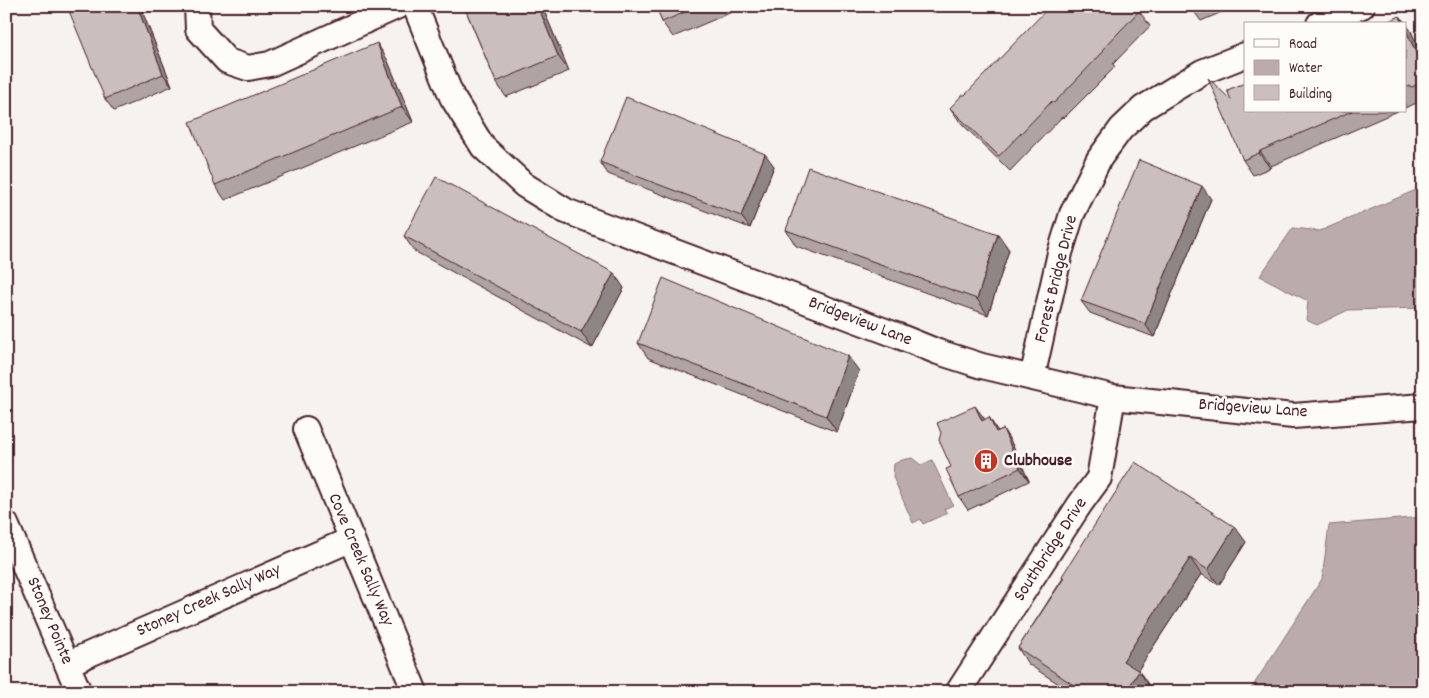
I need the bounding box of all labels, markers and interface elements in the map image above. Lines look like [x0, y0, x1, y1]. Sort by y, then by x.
legend [1244, 22, 1406, 112]
text: Road [1289, 34, 1317, 56]
text: Water [1289, 58, 1323, 80]
text: Building [1289, 84, 1332, 106]
street label: Forest Bridge Drive [1029, 213, 1085, 345]
street label: Bridgeview Lane [805, 291, 916, 353]
street label: Bridgeview Lane [1198, 393, 1308, 425]
building icon: Clubhouse [973, 448, 999, 474]
place label: Clubhouse [1004, 449, 1072, 474]
street label: Cove Creek Sally Way [321, 490, 399, 631]
street label: Southbridge Drive [1008, 493, 1094, 607]
street label: Stoney Creek Sally Way [133, 558, 286, 644]
street label: Stoney Pointe [19, 573, 79, 669]

